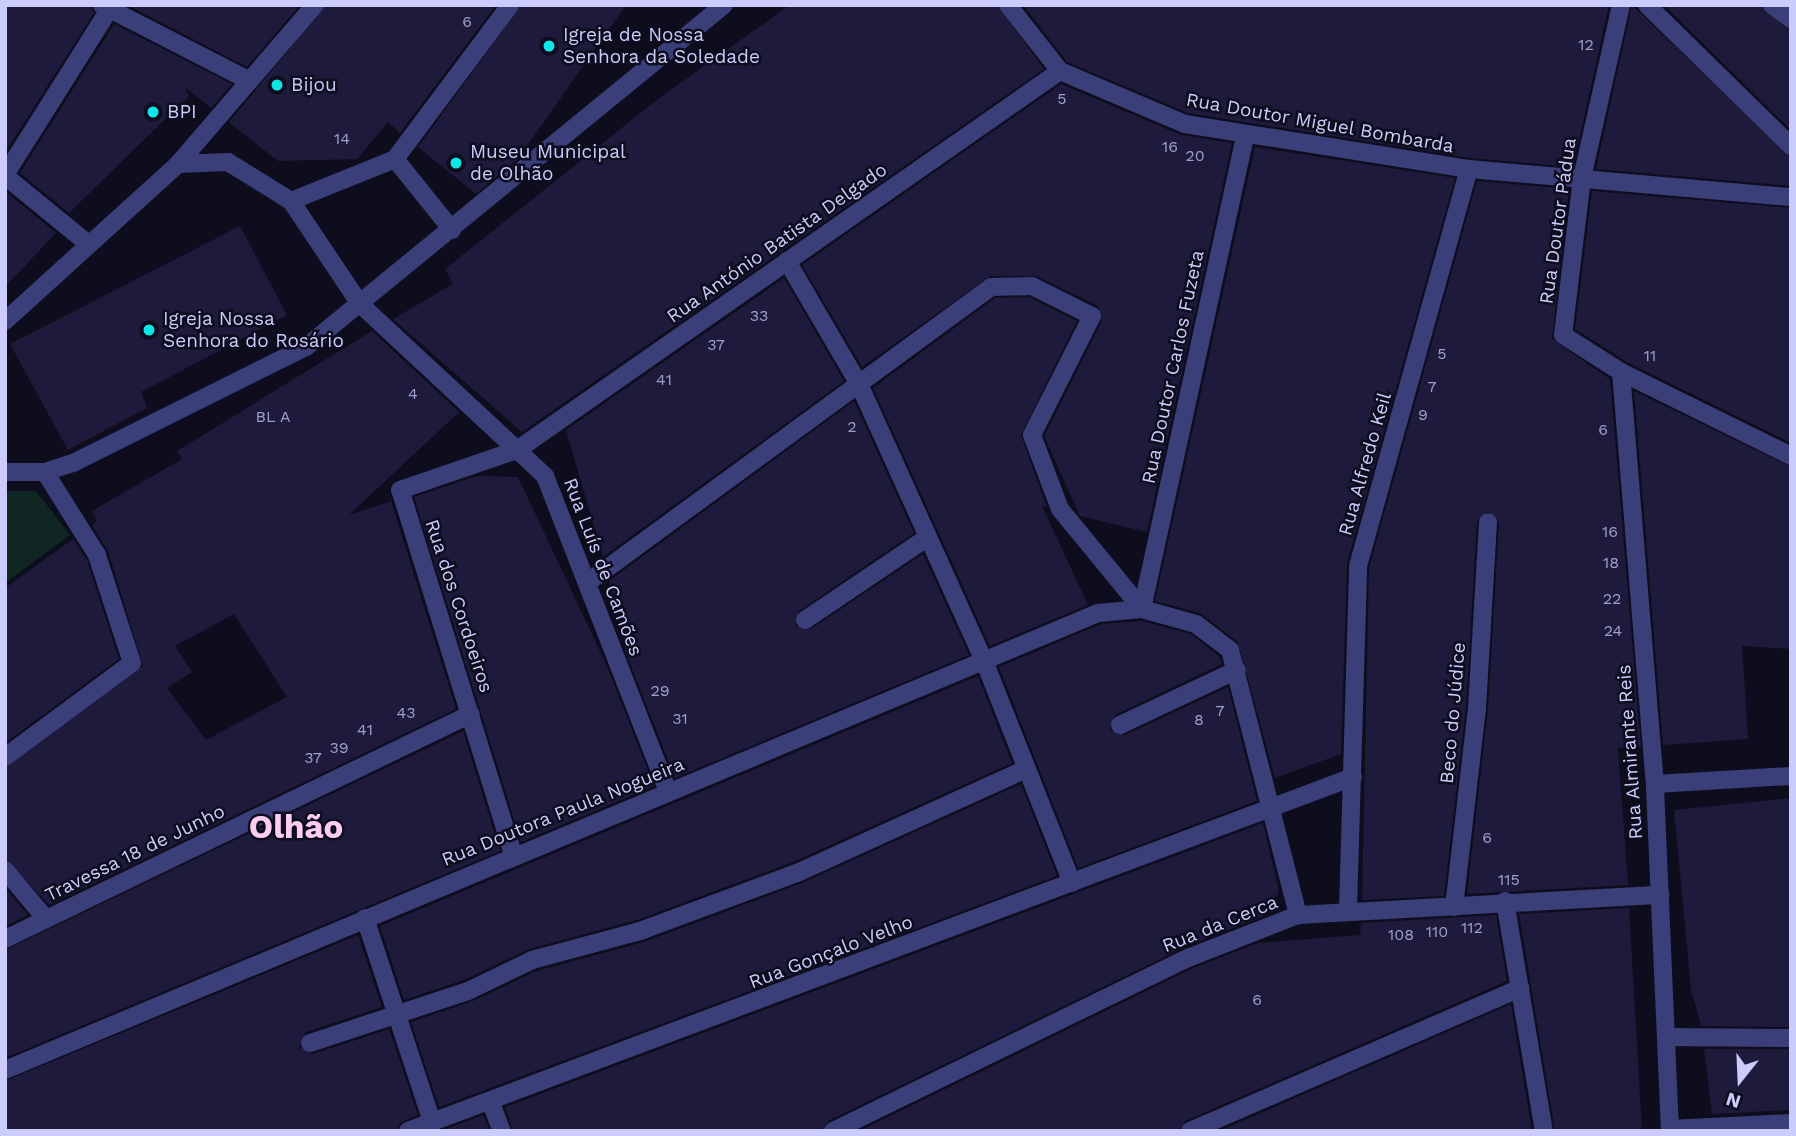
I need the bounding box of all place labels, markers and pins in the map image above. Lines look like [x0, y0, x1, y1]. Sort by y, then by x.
place label: Igreja de Nossa Senhora da Soledade [563, 24, 761, 68]
marker: Igreja de Nossa Senhora da Soledade [541, 38, 557, 54]
place label: Bijou [291, 74, 337, 96]
marker: Bijou [269, 77, 285, 93]
place label: BPI [167, 101, 197, 123]
marker: BPI [145, 104, 161, 120]
place label: Museu Municipal de Olhão [470, 141, 626, 185]
marker: Museu Municipal de Olhão [448, 155, 464, 171]
place label: Igreja Nossa Senhora do Rosário [163, 308, 344, 352]
marker: Igreja Nossa Senhora do Rosário [141, 322, 157, 338]

